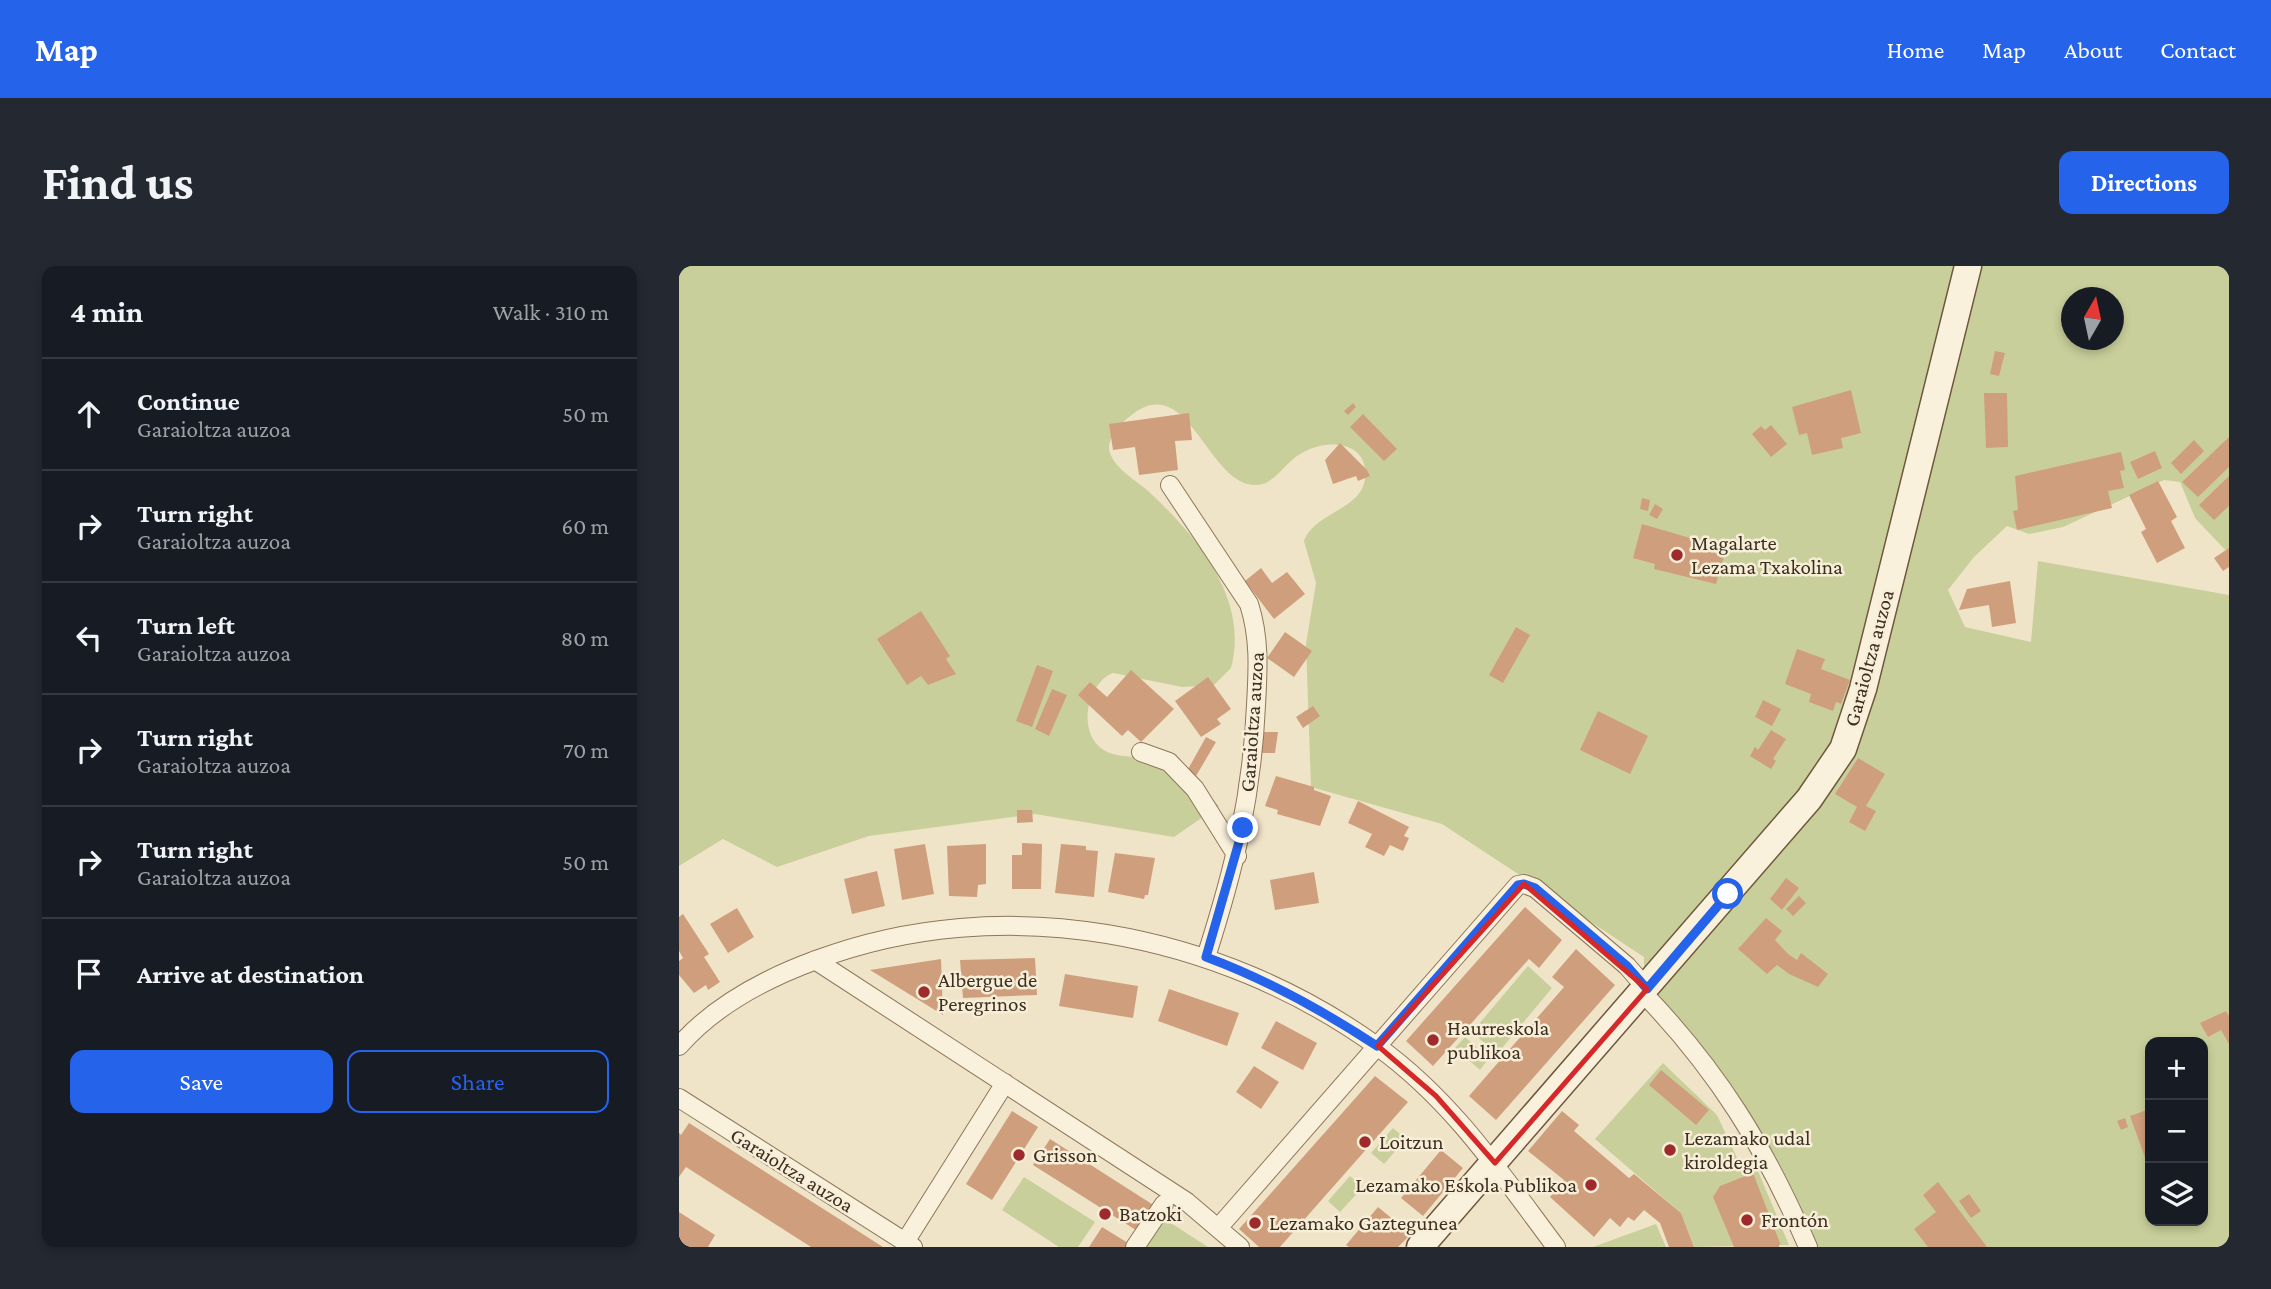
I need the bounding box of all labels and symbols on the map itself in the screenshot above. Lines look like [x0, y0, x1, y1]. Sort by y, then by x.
north arrow [2061, 287, 2124, 350]
place label: Magalarte Lezama Txakolina [1691, 531, 1843, 579]
marker: Magalarte Lezama Txakolina [1669, 547, 1685, 563]
street label: Garaioltza auzoa [1839, 587, 1899, 729]
street label: Garaioltza auzoa [1235, 651, 1269, 793]
route end [1227, 812, 1258, 843]
route start [1712, 878, 1743, 909]
place label: Albergue de Peregrinos [938, 968, 1037, 1016]
marker: Albergue de Peregrinos [916, 984, 932, 1000]
place label: Haurreskola publikoa [1447, 1016, 1549, 1064]
marker: Haurreskola publikoa [1425, 1032, 1441, 1048]
street label: Garaioltza auzoa [726, 1123, 858, 1218]
place label: Lezamako udal kiroldegia [1684, 1126, 1811, 1174]
place label: Loitzun [1379, 1130, 1444, 1154]
marker: Loitzun [1357, 1134, 1373, 1150]
marker: Lezamako udal kiroldegia [1662, 1142, 1678, 1158]
place label: Grisson [1033, 1143, 1097, 1167]
marker: Grisson [1011, 1147, 1027, 1163]
place label: Lezamako Eskola Publikoa [1355, 1173, 1577, 1197]
marker: Lezamako Eskola Publikoa [1583, 1177, 1599, 1193]
place label: Batzoki [1119, 1202, 1182, 1226]
marker: Batzoki [1097, 1206, 1113, 1222]
place label: Frontón [1761, 1208, 1828, 1232]
place label: Lezamako Gaztegunea [1269, 1211, 1458, 1235]
marker: Frontón [1739, 1212, 1755, 1228]
marker: Lezamako Gaztegunea [1247, 1215, 1263, 1231]

